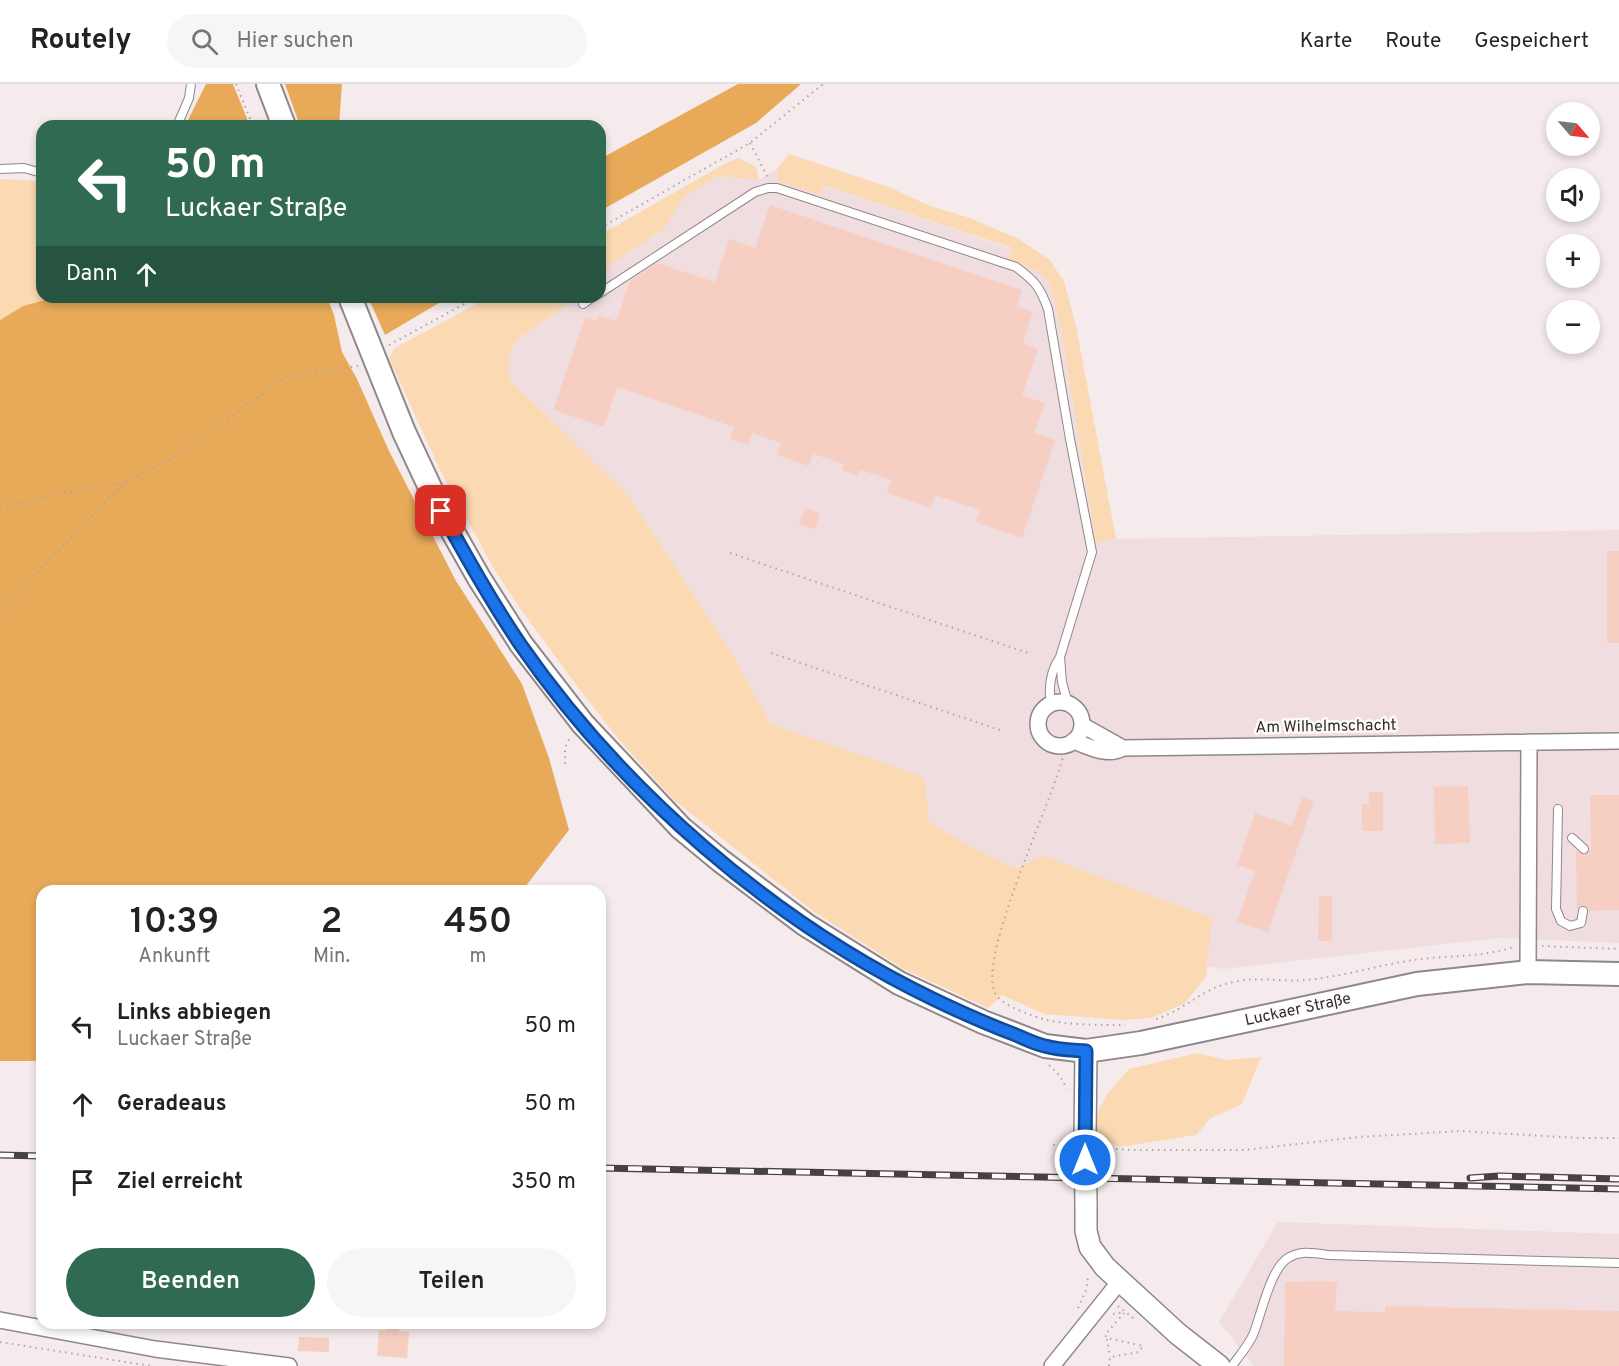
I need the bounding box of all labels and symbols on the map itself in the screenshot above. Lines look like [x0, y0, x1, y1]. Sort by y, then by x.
north arrow [1546, 102, 1600, 156]
pin [415, 485, 466, 536]
street label: Am Wilhelmschacht [1255, 716, 1397, 738]
street label: Luckaer Straße [1243, 989, 1353, 1031]
position arrow [1053, 1128, 1117, 1192]

